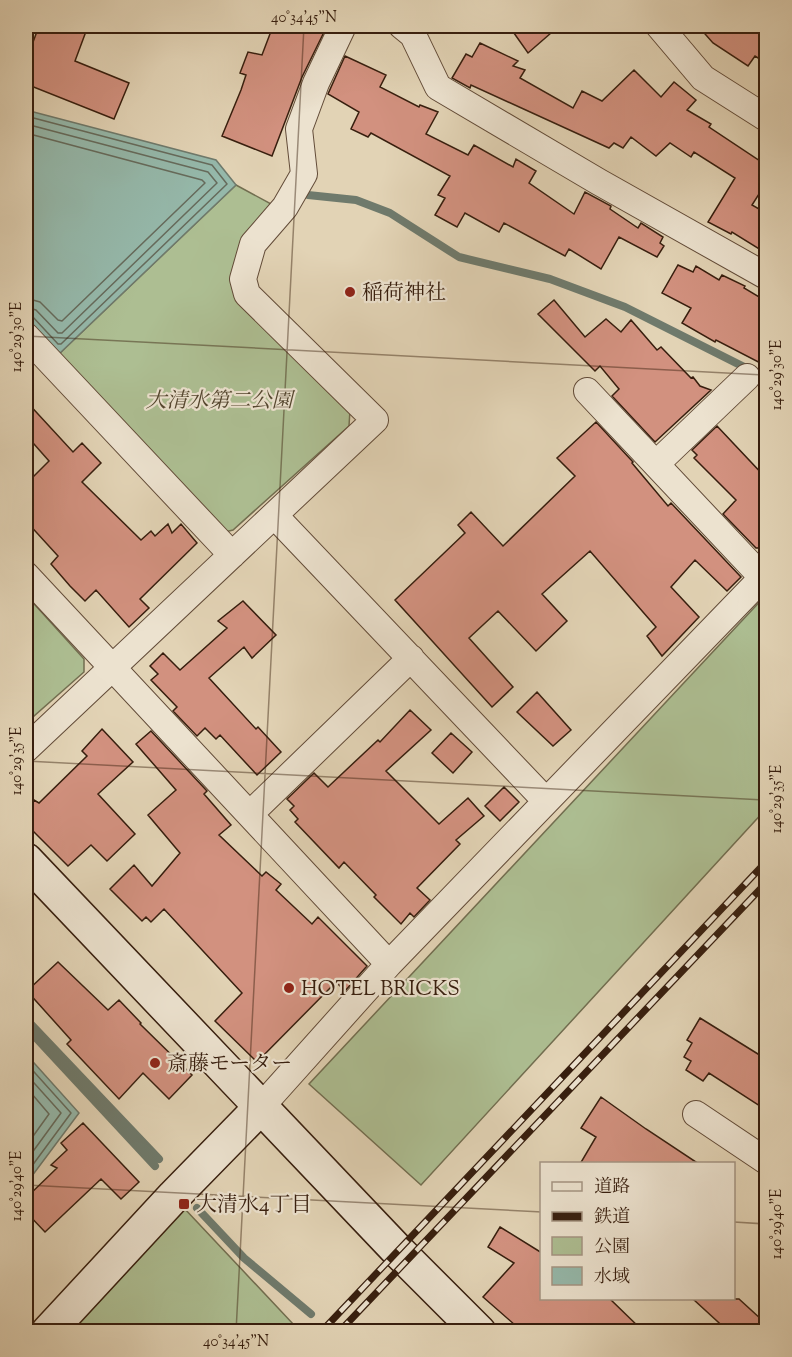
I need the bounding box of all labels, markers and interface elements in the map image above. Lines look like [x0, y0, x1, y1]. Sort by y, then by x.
text: 40°34'45"N [271, 8, 337, 29]
place label: 稲荷神社 [362, 279, 446, 309]
marker: 稲荷神社 [343, 285, 357, 299]
text: 140°29'30"E [7, 302, 28, 372]
text: 140°29'30"E [767, 340, 788, 410]
park label: 大清水第二公園 [146, 387, 295, 417]
text: 140°29'35"E [7, 727, 28, 795]
text: 140°29'35"E [767, 765, 788, 833]
place label: HOTEL BRICKS [301, 975, 460, 1005]
marker: HOTEL BRICKS [282, 981, 296, 995]
place label: 斎藤モーター [167, 1050, 292, 1080]
marker: 斎藤モーター [148, 1056, 162, 1070]
text: 140°29'40"E [7, 1151, 28, 1221]
legend [540, 1162, 735, 1300]
text: 道路 [594, 1175, 630, 1201]
text: 140°29'40"E [767, 1189, 788, 1259]
place label: 大清水4丁目 [196, 1191, 312, 1221]
marker: 大清水4丁目 [177, 1197, 191, 1211]
text: 鉄道 [594, 1205, 630, 1231]
text: 公園 [594, 1235, 630, 1261]
text: 水域 [594, 1265, 630, 1291]
text: 40°34'45"N [203, 1332, 269, 1353]

